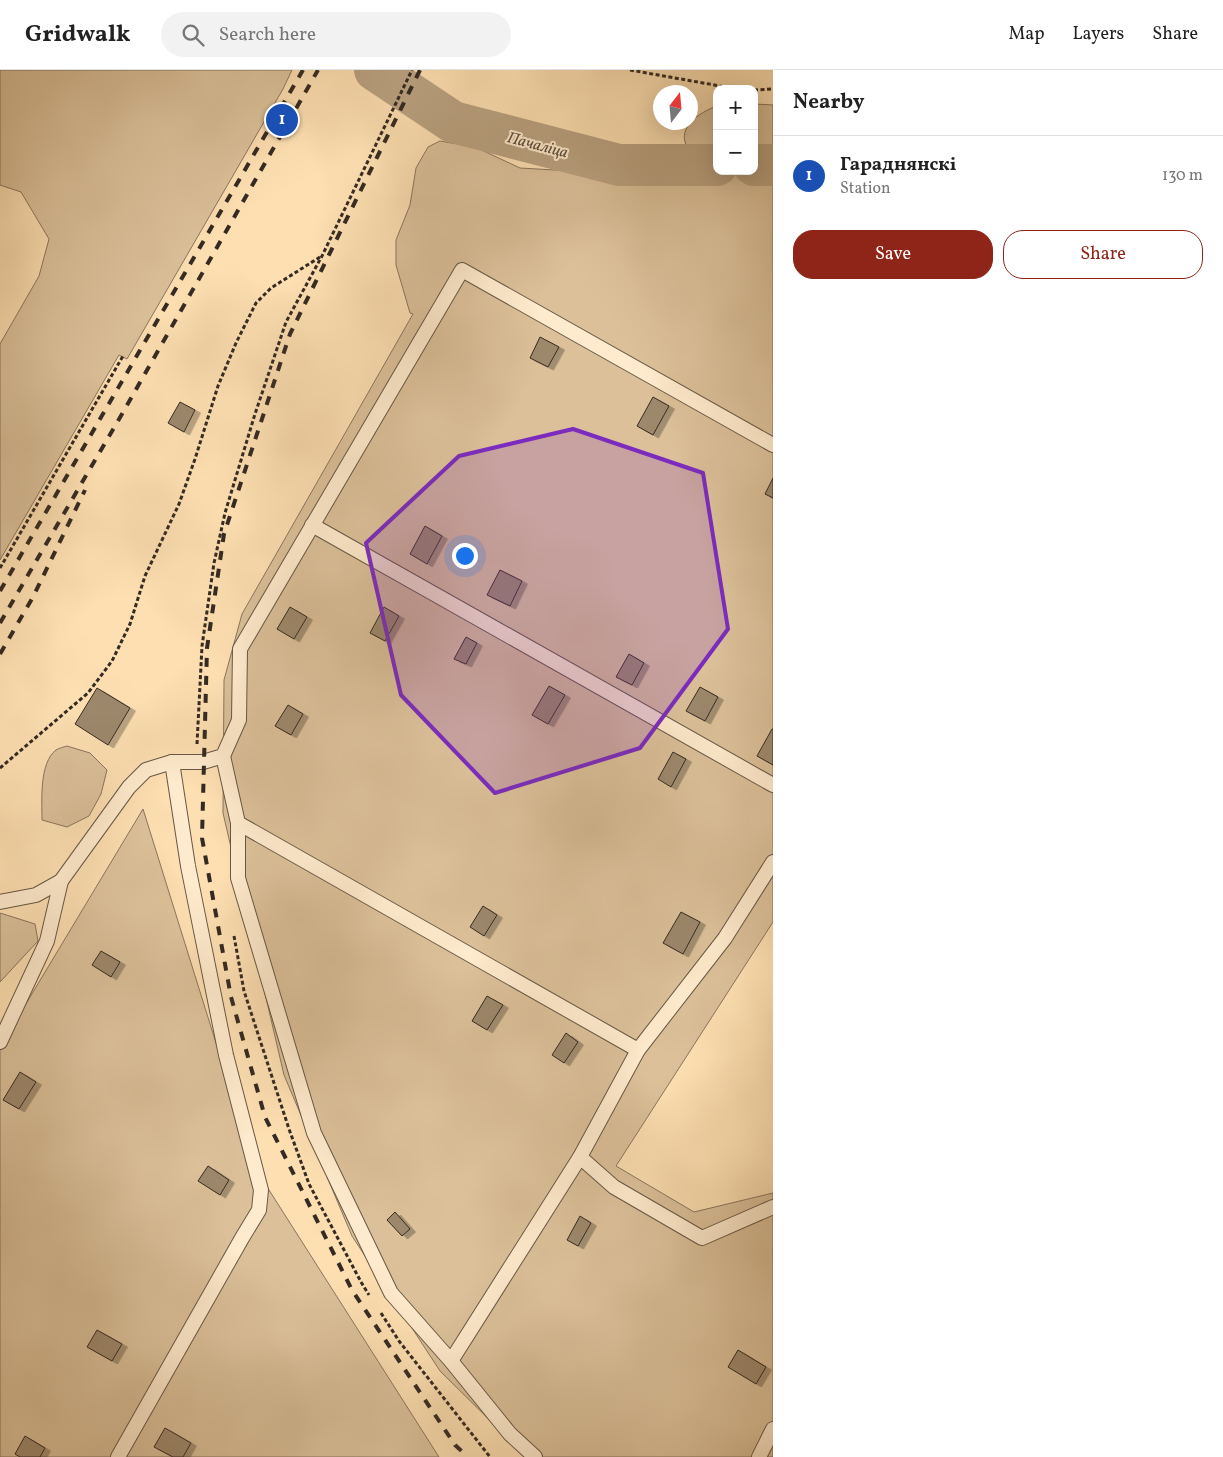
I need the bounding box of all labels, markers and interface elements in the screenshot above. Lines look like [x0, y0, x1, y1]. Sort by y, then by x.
search box [161, 12, 511, 57]
text: Gridwalk [25, 18, 131, 52]
icon: search [179, 21, 207, 49]
text: Search here [219, 22, 316, 48]
text: Map [1008, 22, 1044, 47]
text: Layers [1072, 22, 1124, 47]
text: Share [1152, 22, 1198, 47]
north arrow [653, 85, 698, 130]
map controls [713, 85, 758, 175]
button: + [713, 85, 758, 130]
text: Nearby [793, 88, 864, 117]
pin: 1 [266, 101, 298, 139]
water label: Пачаліца [505, 127, 571, 165]
button: − [713, 130, 758, 175]
text: Гараднянскі [840, 152, 956, 178]
text: 1 [806, 165, 812, 187]
text: 130 m [1162, 165, 1203, 187]
text: Station [840, 178, 891, 200]
button: Save [793, 230, 993, 279]
button: Share [1003, 230, 1203, 279]
your location [452, 543, 478, 569]

